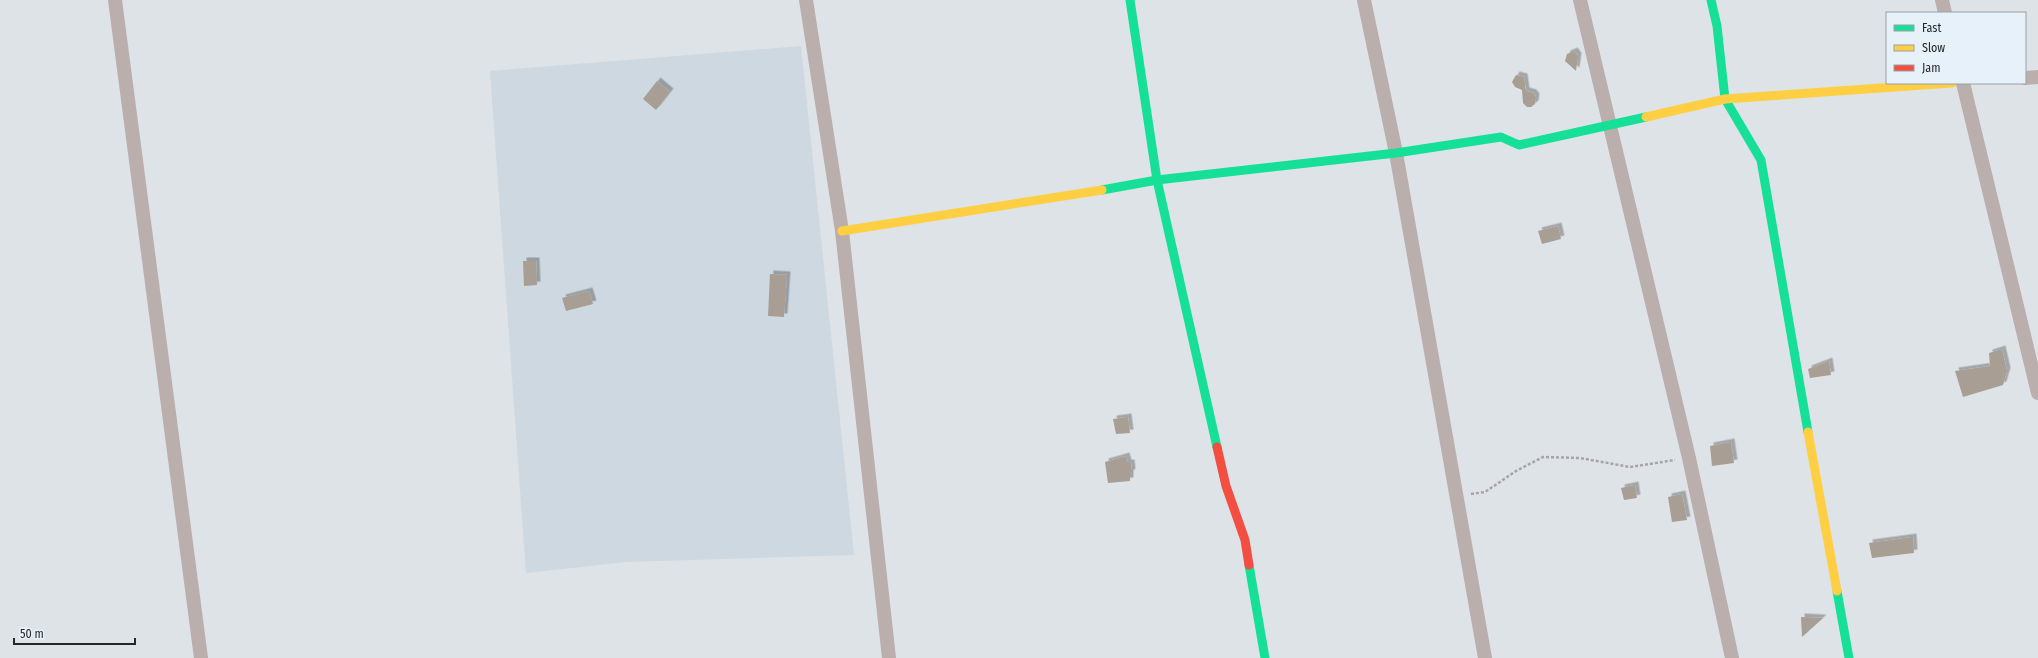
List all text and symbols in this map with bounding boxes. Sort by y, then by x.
legend [1886,12,2026,84]
text: Fast [1922,21,1941,35]
text: Slow [1922,41,1945,55]
text: Jam [1922,61,1940,75]
scale bar [14,620,135,646]
text: 50 m [20,627,44,641]

